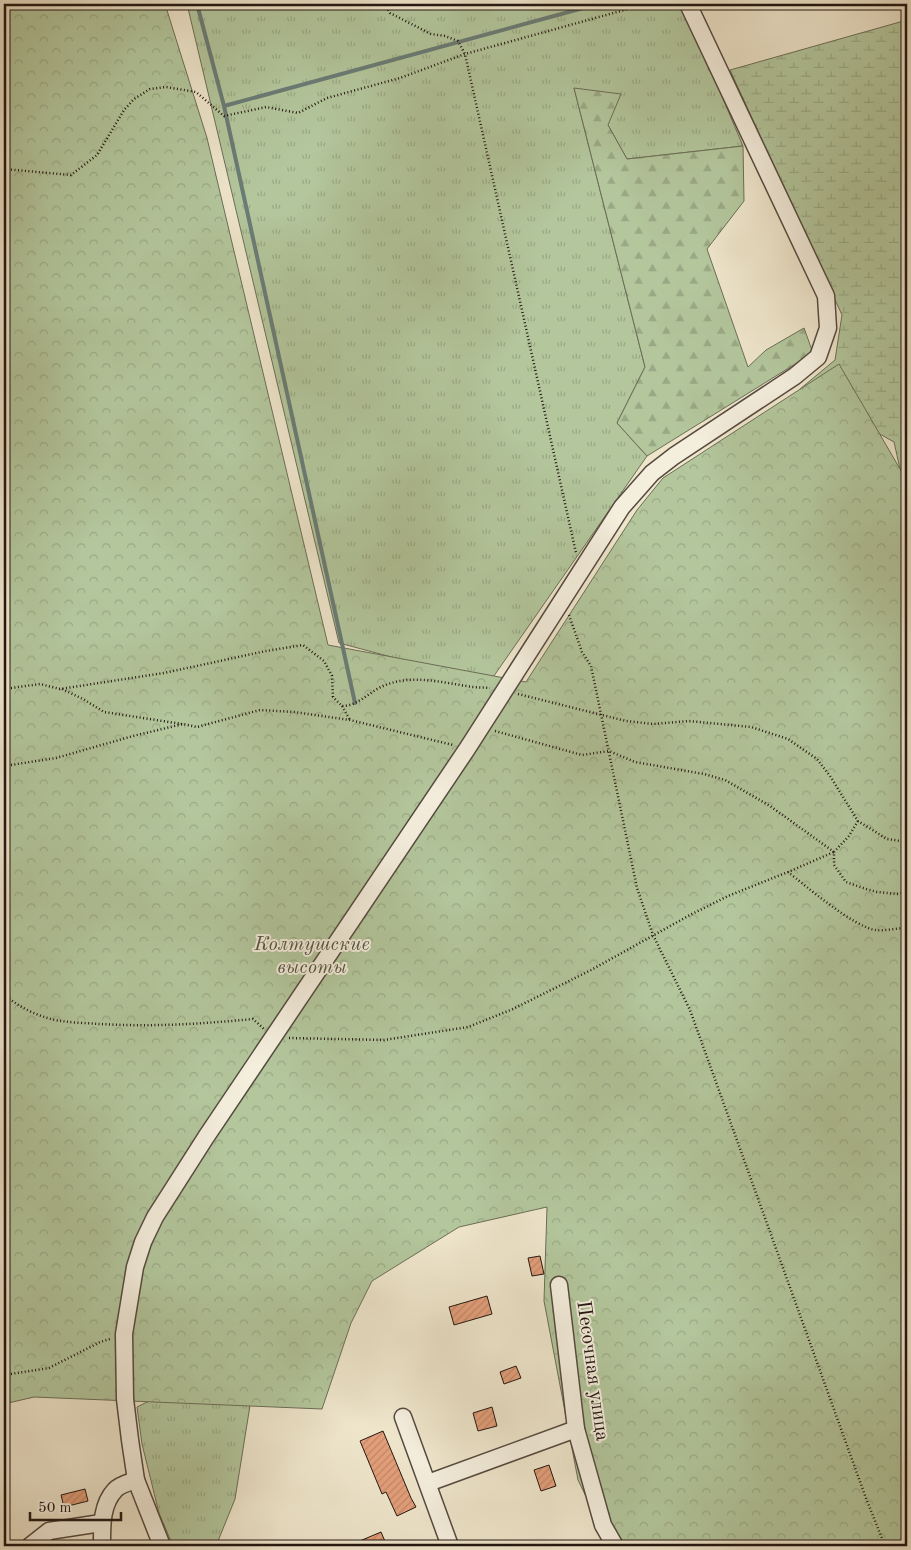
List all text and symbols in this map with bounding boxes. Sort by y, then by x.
park label: Колтушские высоты [253,935,370,978]
street label: Песочная улица [572,1299,612,1443]
scale bar [30,1490,121,1522]
text: 50 m [38,1501,72,1516]

